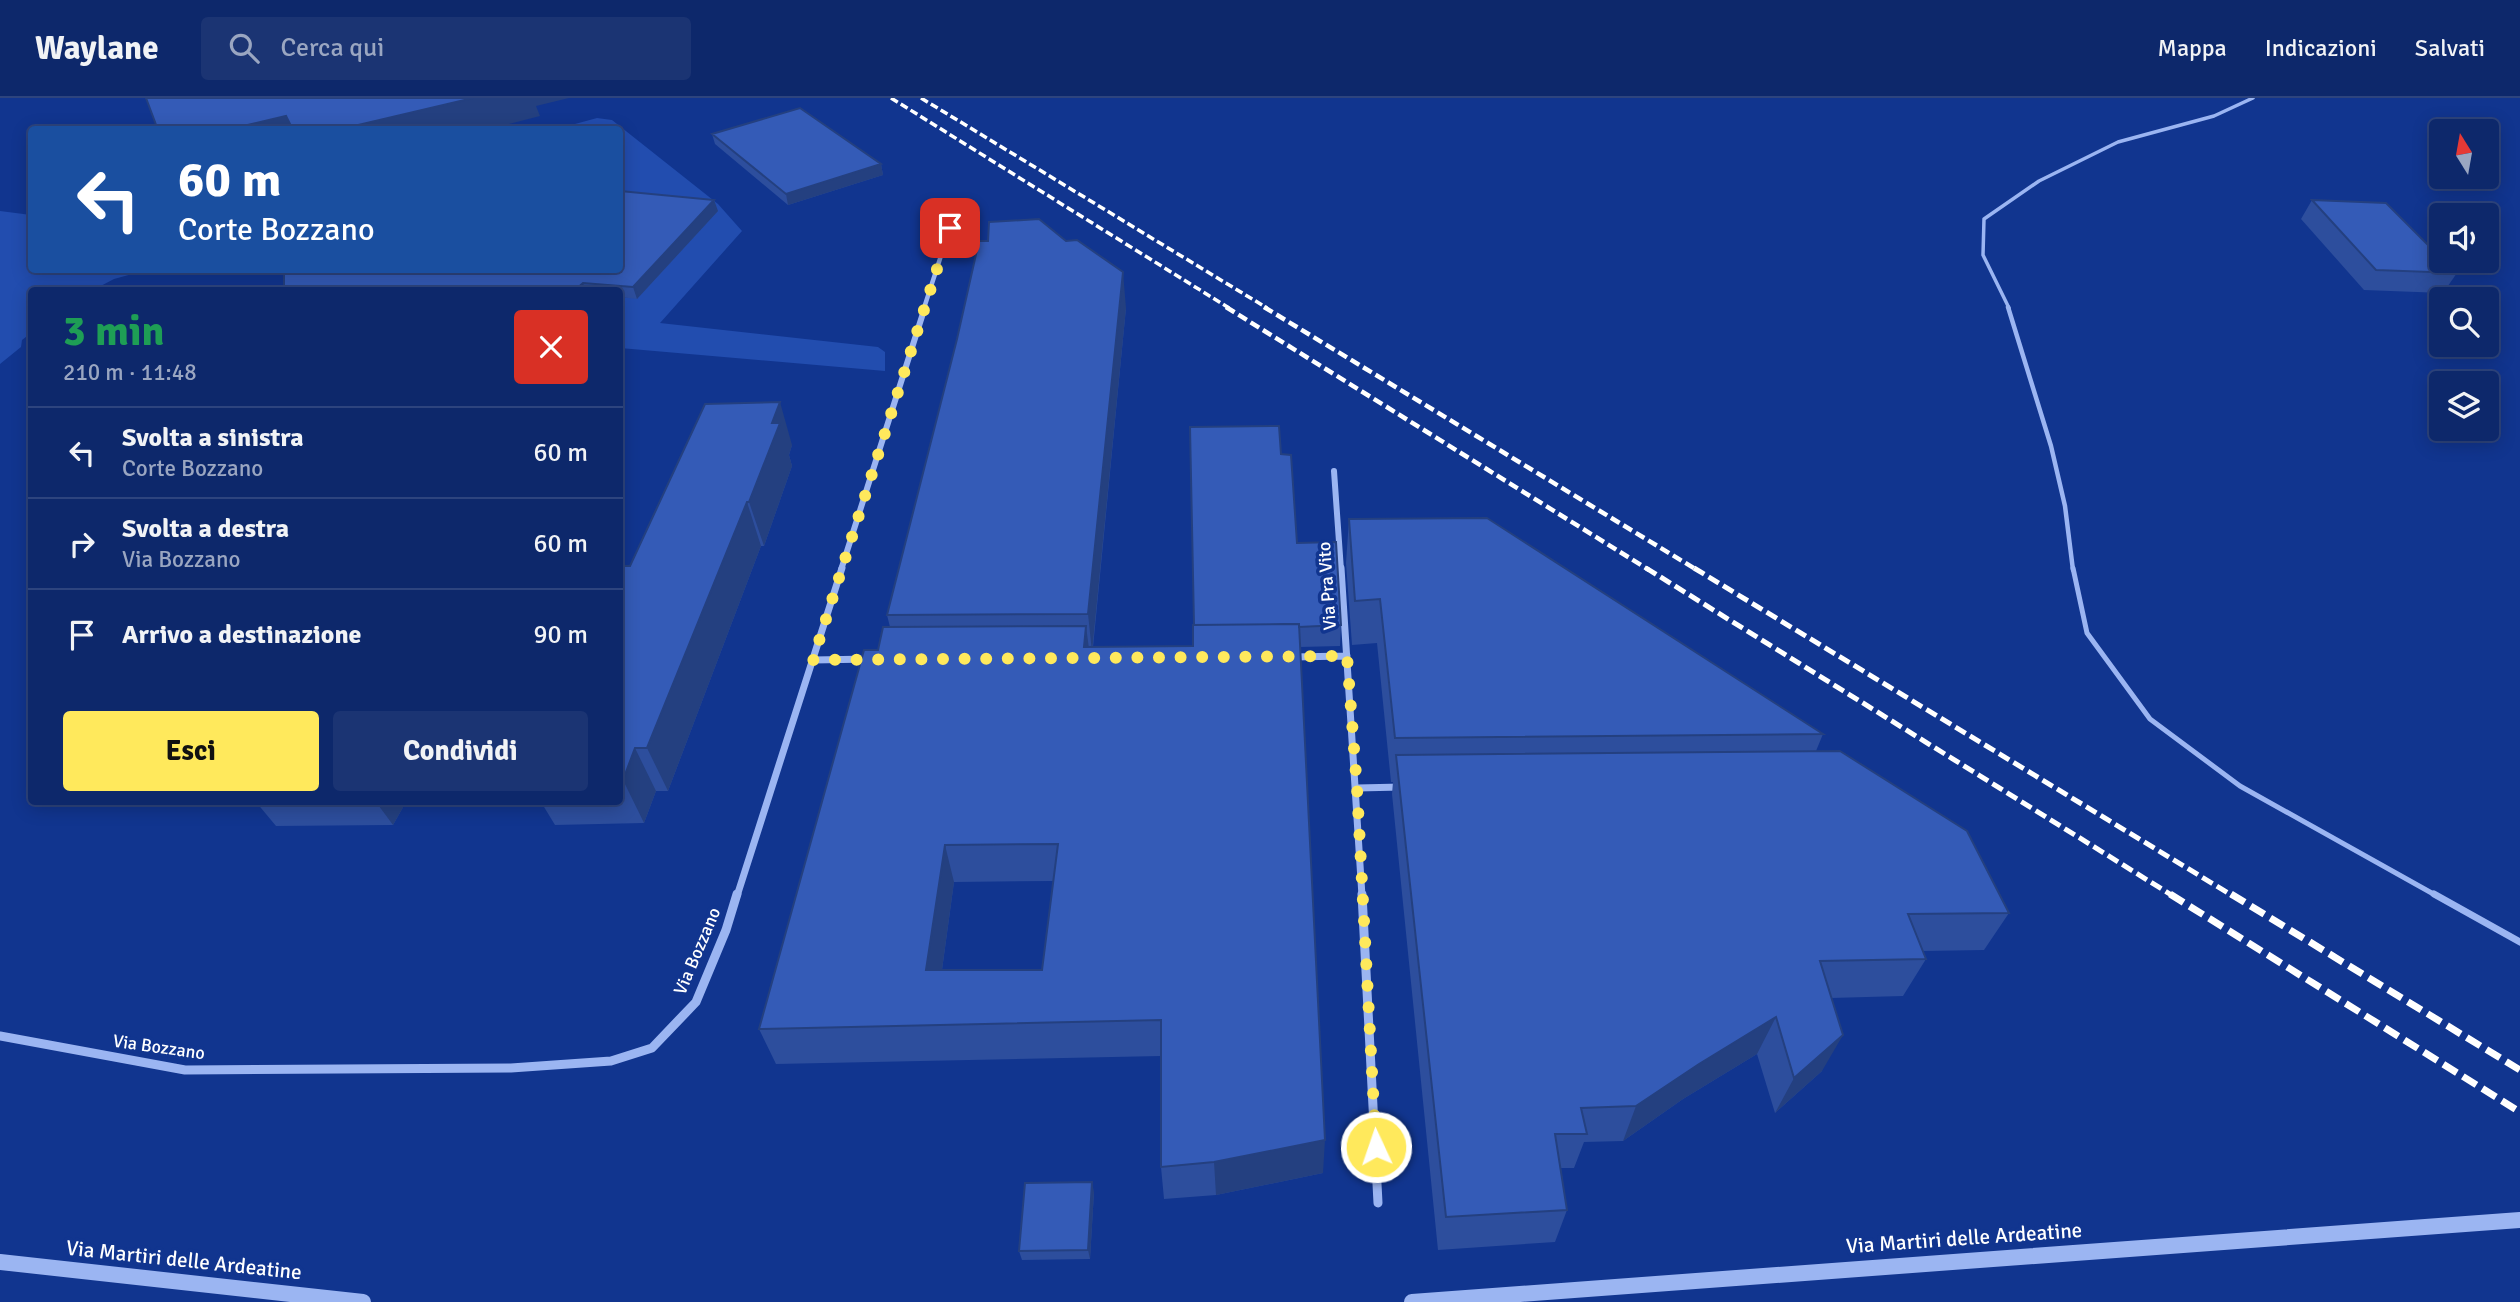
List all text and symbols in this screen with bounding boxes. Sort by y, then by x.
search box [201,17,691,80]
text: Waylane [35,28,159,69]
icon: search [225,29,263,67]
text: Cerca qui [281,32,384,64]
text: Mappa [2158,33,2227,63]
text: Indicazioni [2265,33,2377,63]
text: Salvati [2415,33,2485,63]
north arrow [2429,119,2499,189]
map controls [2429,119,2499,441]
text: 60 m [178,150,281,210]
icon: left [63,154,154,245]
pin [920,198,980,258]
button: sound [2429,203,2499,273]
icon: arrive [931,209,969,247]
text: Corte Bozzano [178,210,375,249]
button: search [2429,287,2499,357]
text: 3 min [63,306,164,357]
button: close [514,310,588,384]
text: 210 m · 11:48 [63,358,197,387]
button: layers [2429,371,2499,441]
text: Svolta a sinistra [122,422,304,454]
icon: left [63,434,101,472]
text: 60 m [533,437,588,469]
text: Corte Bozzano [122,454,263,483]
text: Svolta a destra [122,513,289,545]
icon: right [63,525,101,563]
text: 60 m [533,528,588,560]
street label: Via Pra Vito [1313,541,1341,631]
text: Via Bozzano [122,545,240,574]
icon: arrive [63,616,101,654]
text: Arrivo a destinazione [122,619,362,651]
text: 90 m [533,619,588,651]
button: Esci [63,711,319,791]
button: Condividi [333,711,588,791]
street label: Via Bozzano [669,904,725,998]
street label: Via Bozzano [112,1030,206,1064]
position arrow [1339,1110,1413,1184]
street label: Via Martiri delle Ardeatine [1845,1217,2083,1259]
street label: Via Martiri delle Ardeatine [65,1235,303,1285]

